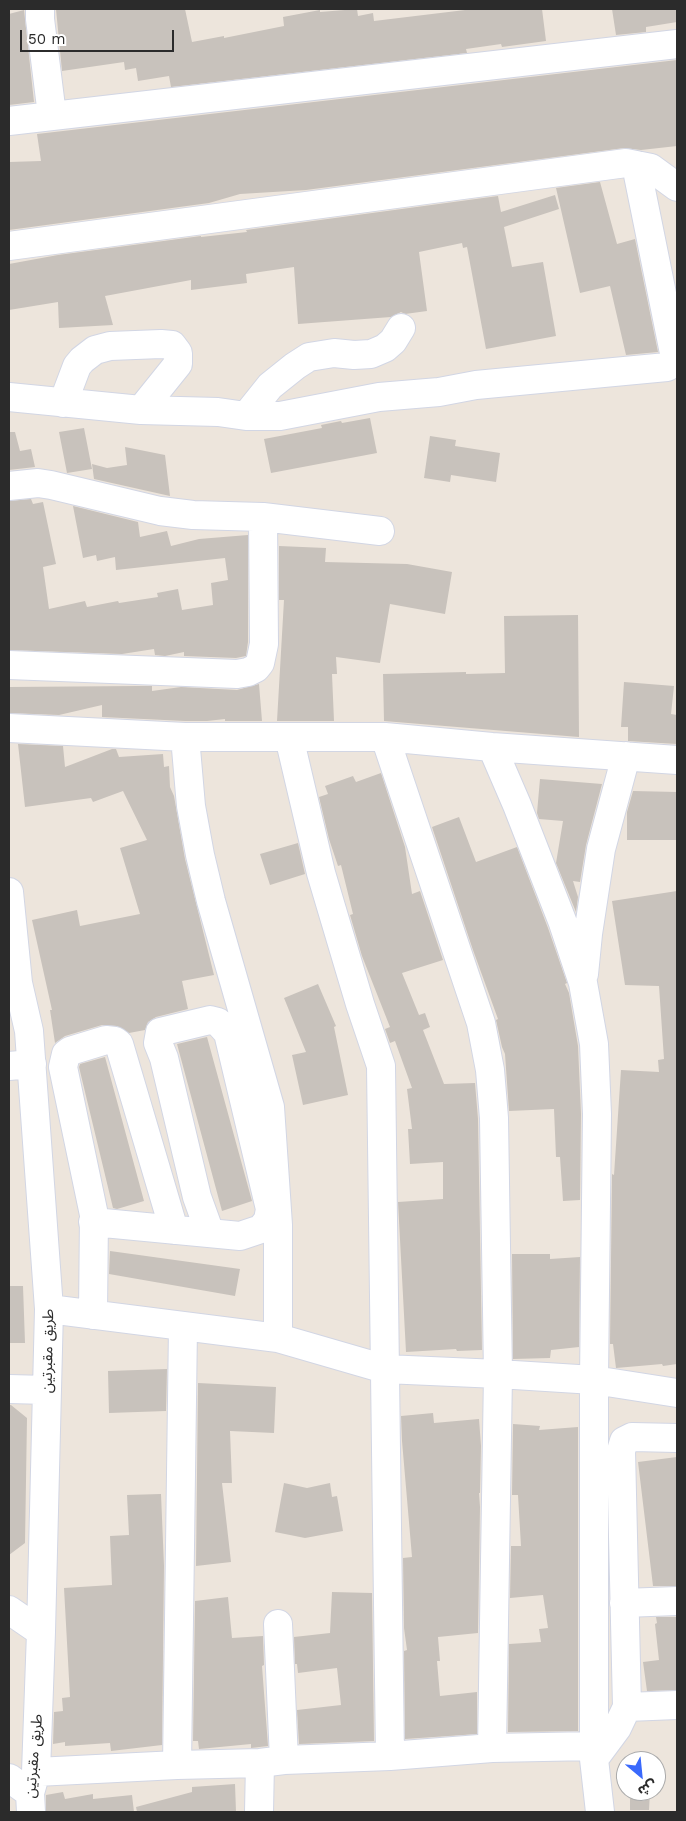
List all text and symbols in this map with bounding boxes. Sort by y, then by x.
scale bar [22,20,176,52]
text: 50 m [28,30,65,48]
street label: طريق مقبرتين [38,1309,58,1393]
street label: طريق مقبرتين [21,1713,47,1799]
north arrow [616,1751,666,1801]
text: ش [635,1777,660,1800]

